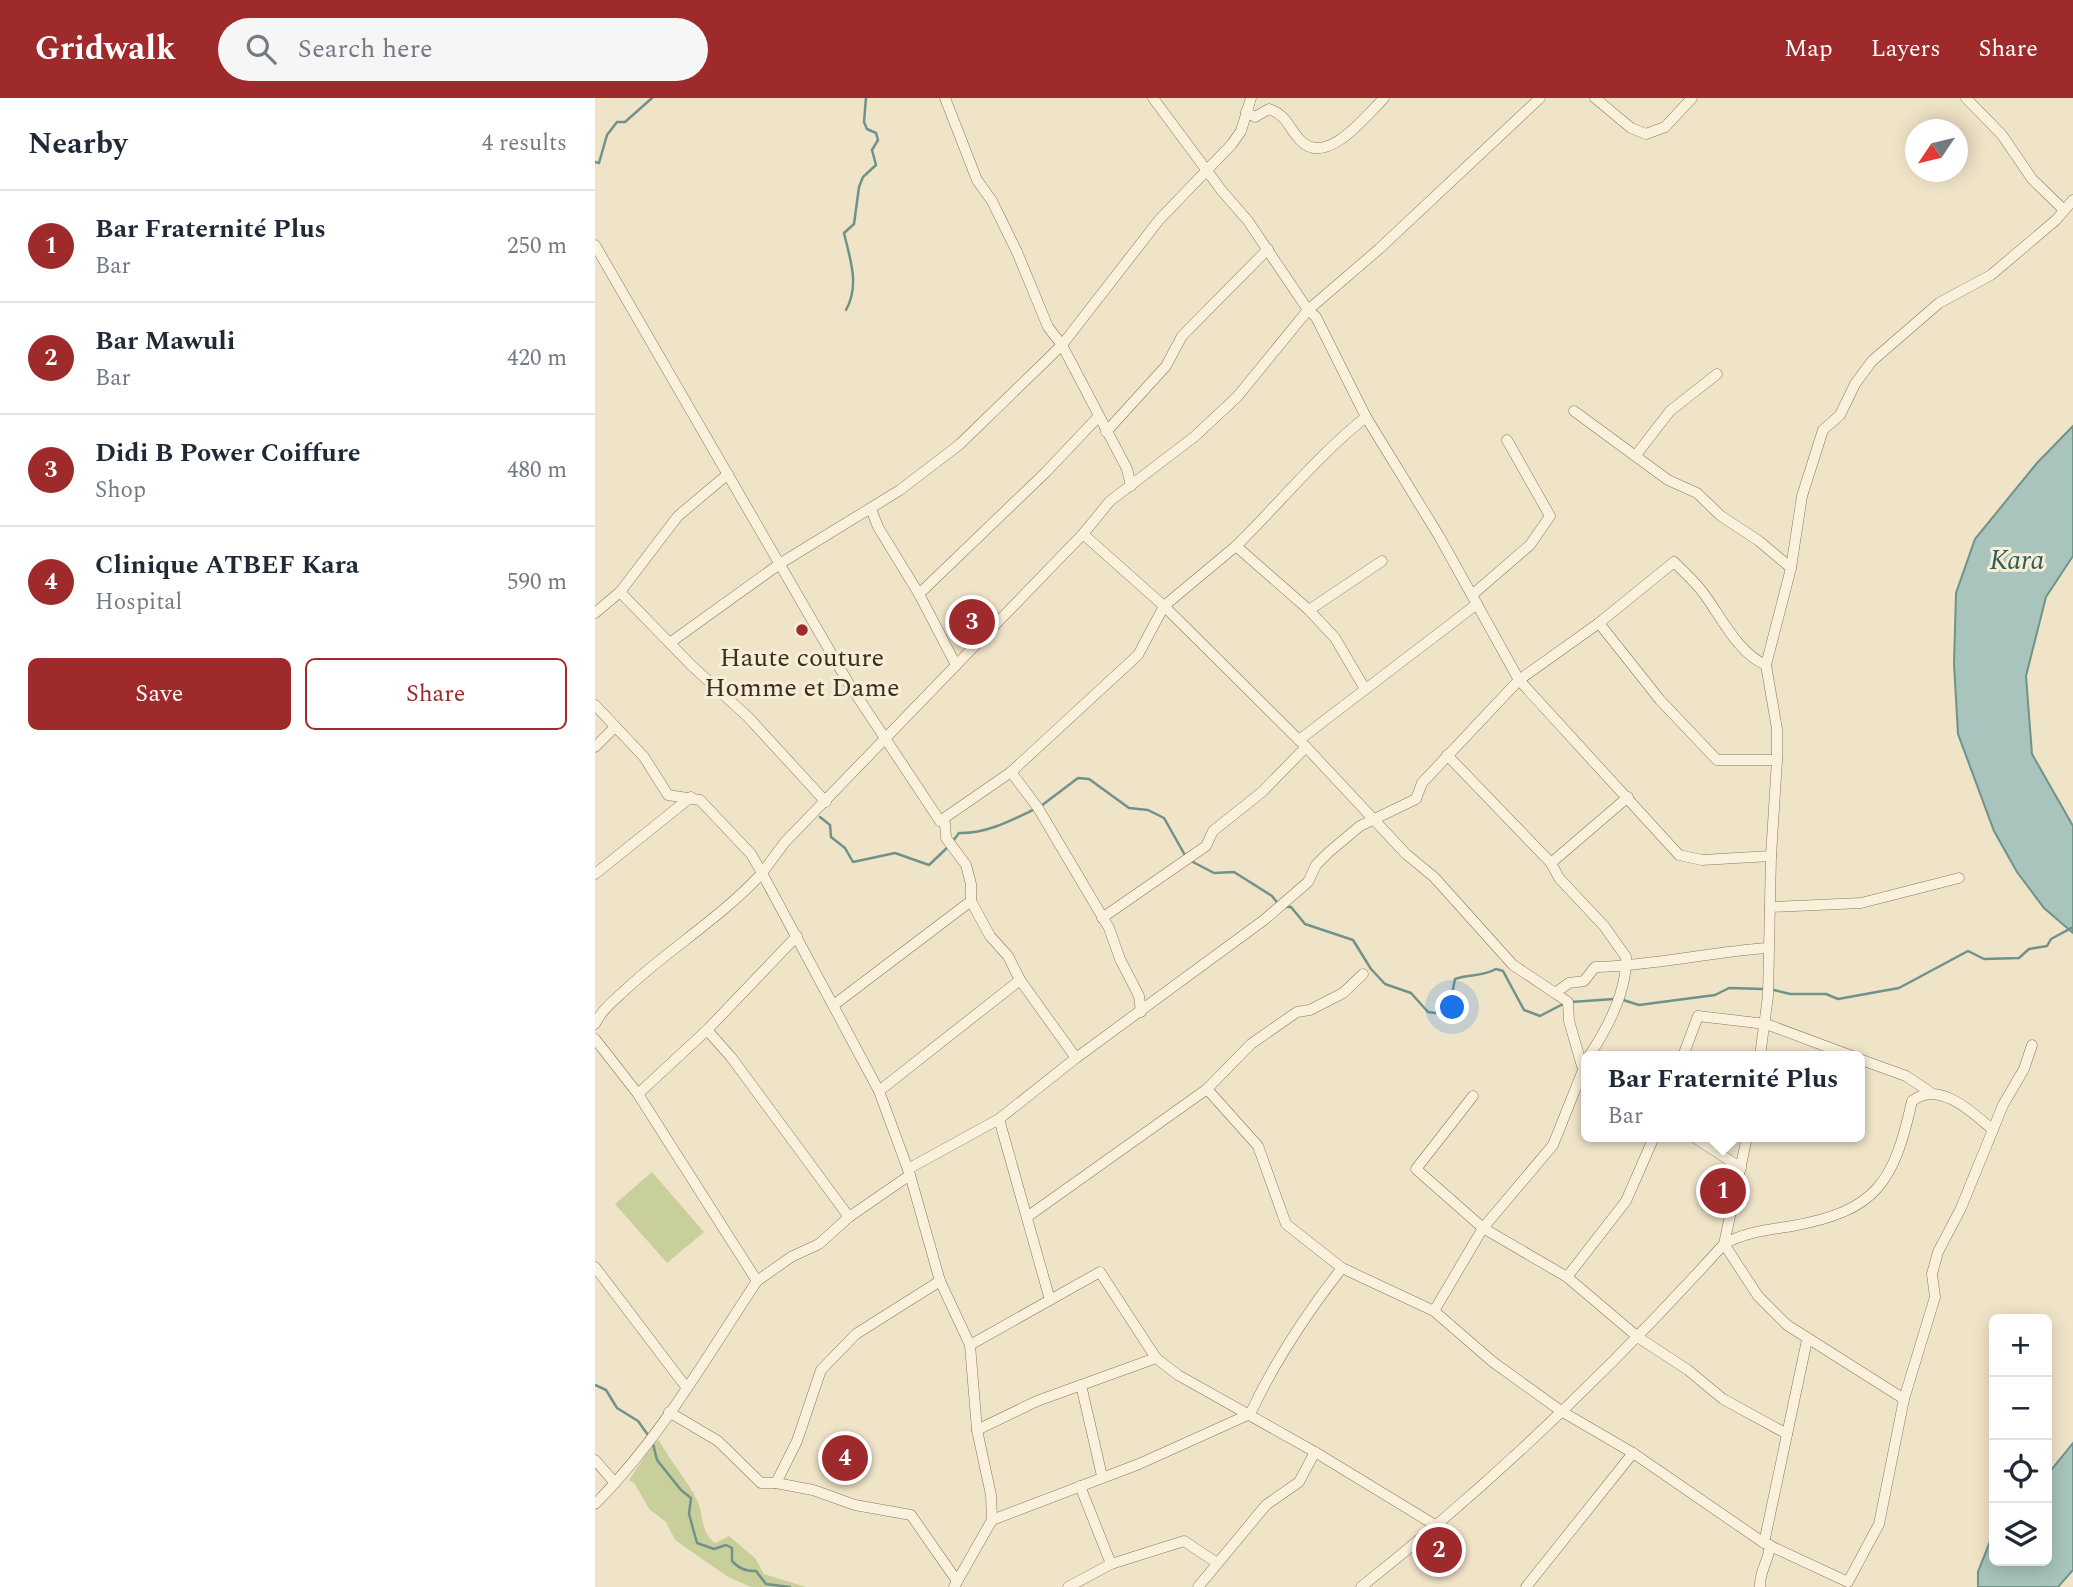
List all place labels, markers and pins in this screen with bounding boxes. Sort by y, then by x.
pin: 3 [949,596,995,648]
marker: Haute couture Homme et Dame [794,622,810,638]
place label: Haute couture Homme et Dame [704,638,900,708]
pin: 1 [1700,1165,1746,1217]
pin: 4 [822,1432,868,1484]
pin: 2 [1416,1524,1462,1576]

